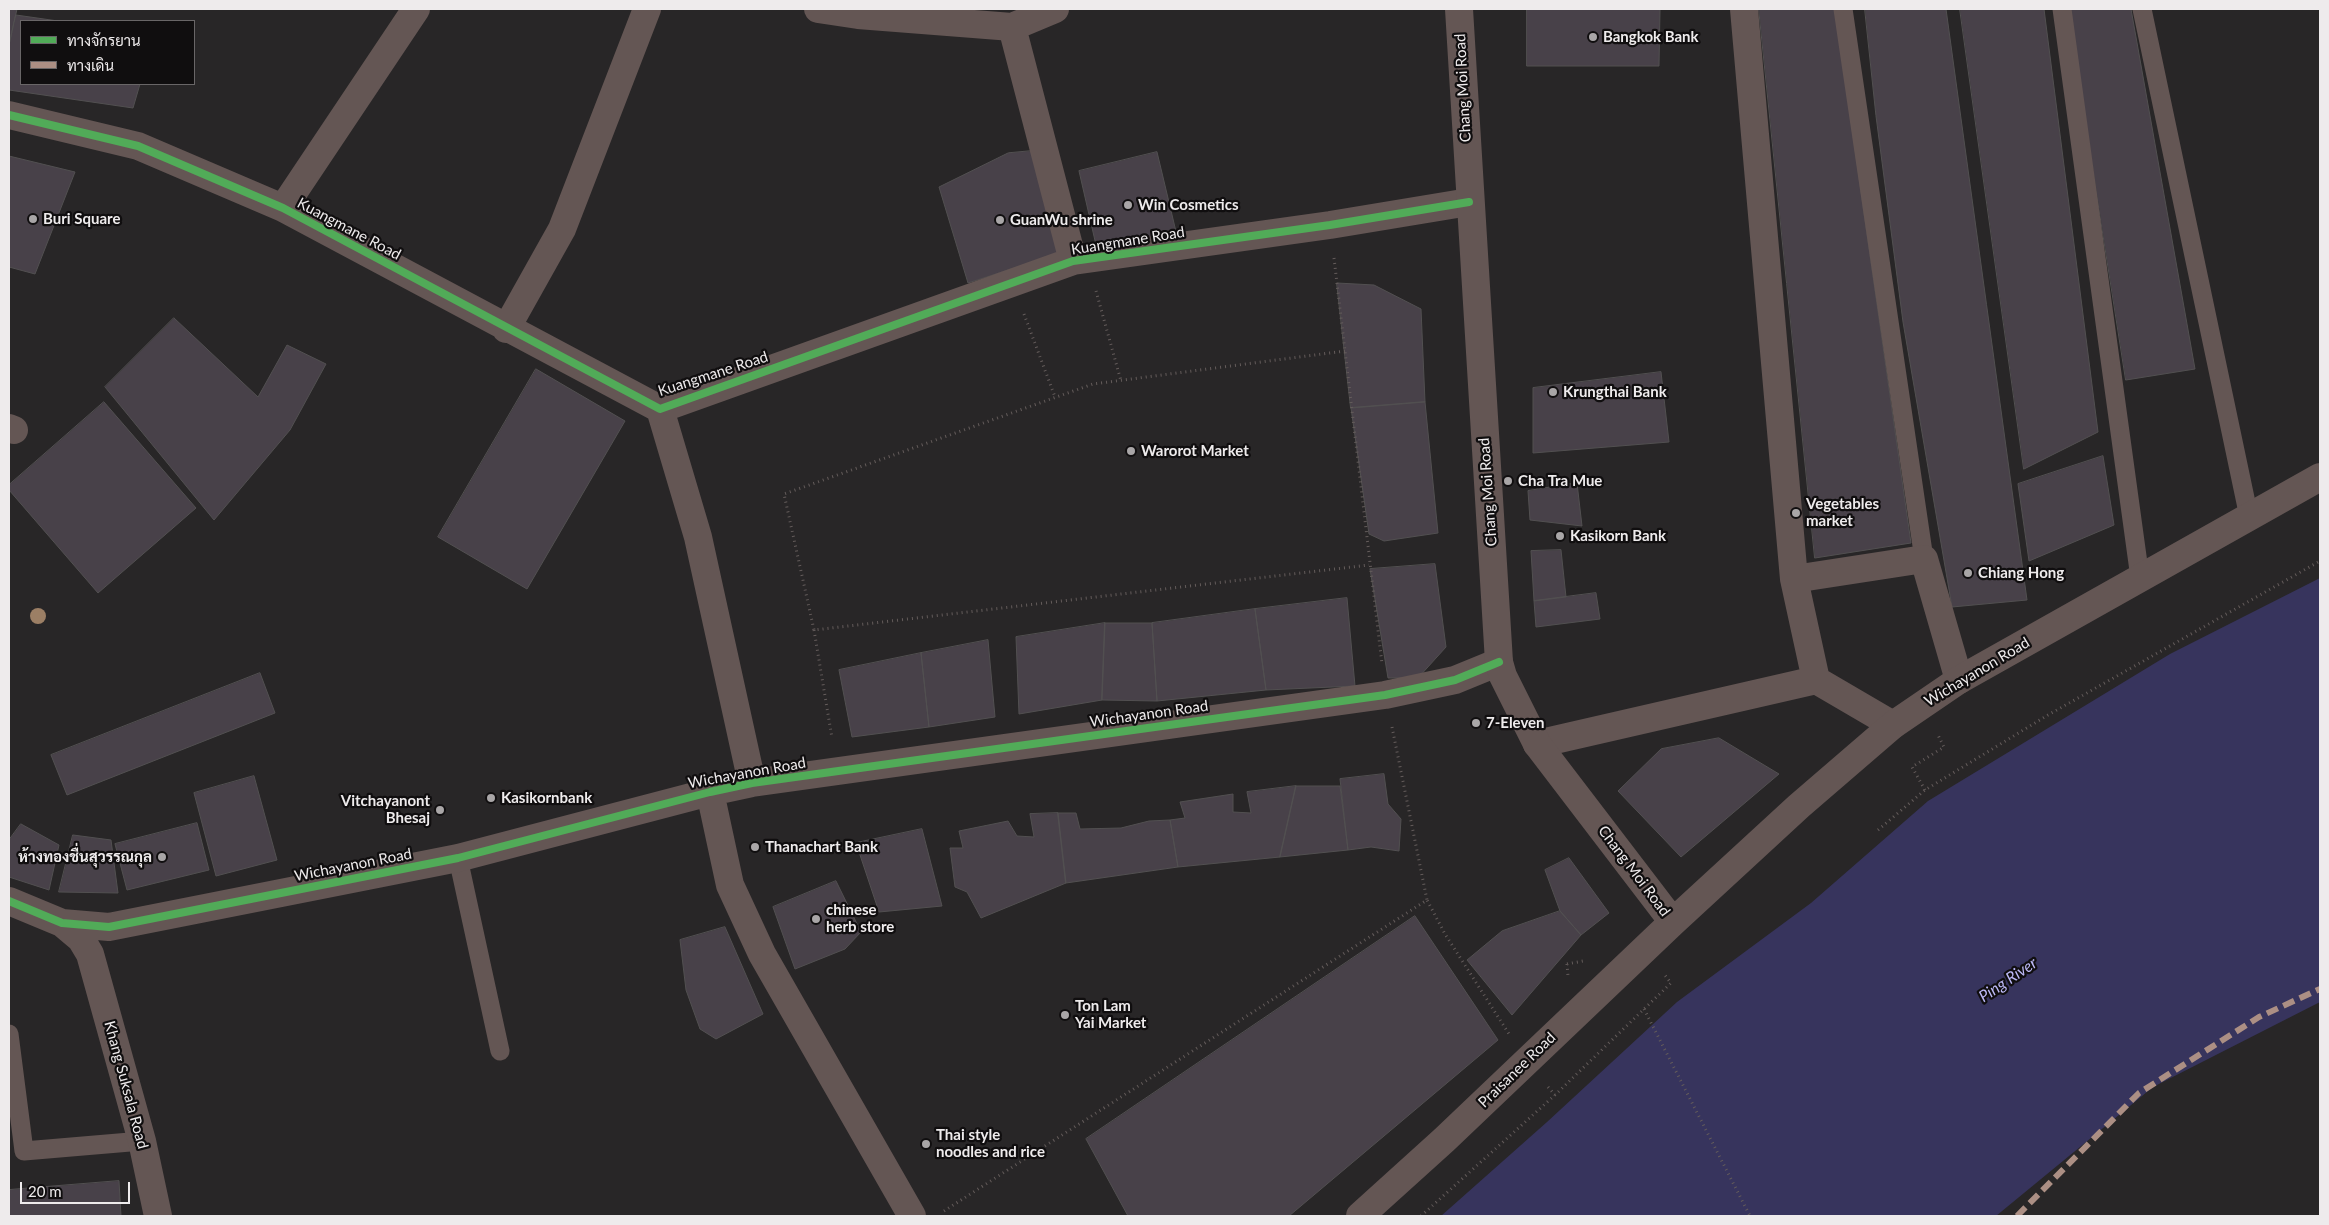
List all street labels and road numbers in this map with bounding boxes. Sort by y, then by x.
street label: Chang Moi Road [1451,33,1475,143]
street label: Kuangmane Road [294,194,404,264]
street label: Kuangmane Road [1070,223,1186,259]
street label: Kuangmane Road [656,348,770,400]
street label: Chang Moi Road [1475,437,1501,547]
street label: Wichayanon Road [1921,634,2033,710]
street label: Wichayanon Road [1089,697,1209,731]
street label: Wichayanon Road [687,754,807,792]
street label: Chang Moi Road [1594,822,1674,920]
street label: Wichayanon Road [293,845,413,885]
street label: Khang Suksala Road [100,1019,152,1151]
street label: Praisanee Road [1475,1029,1559,1111]

